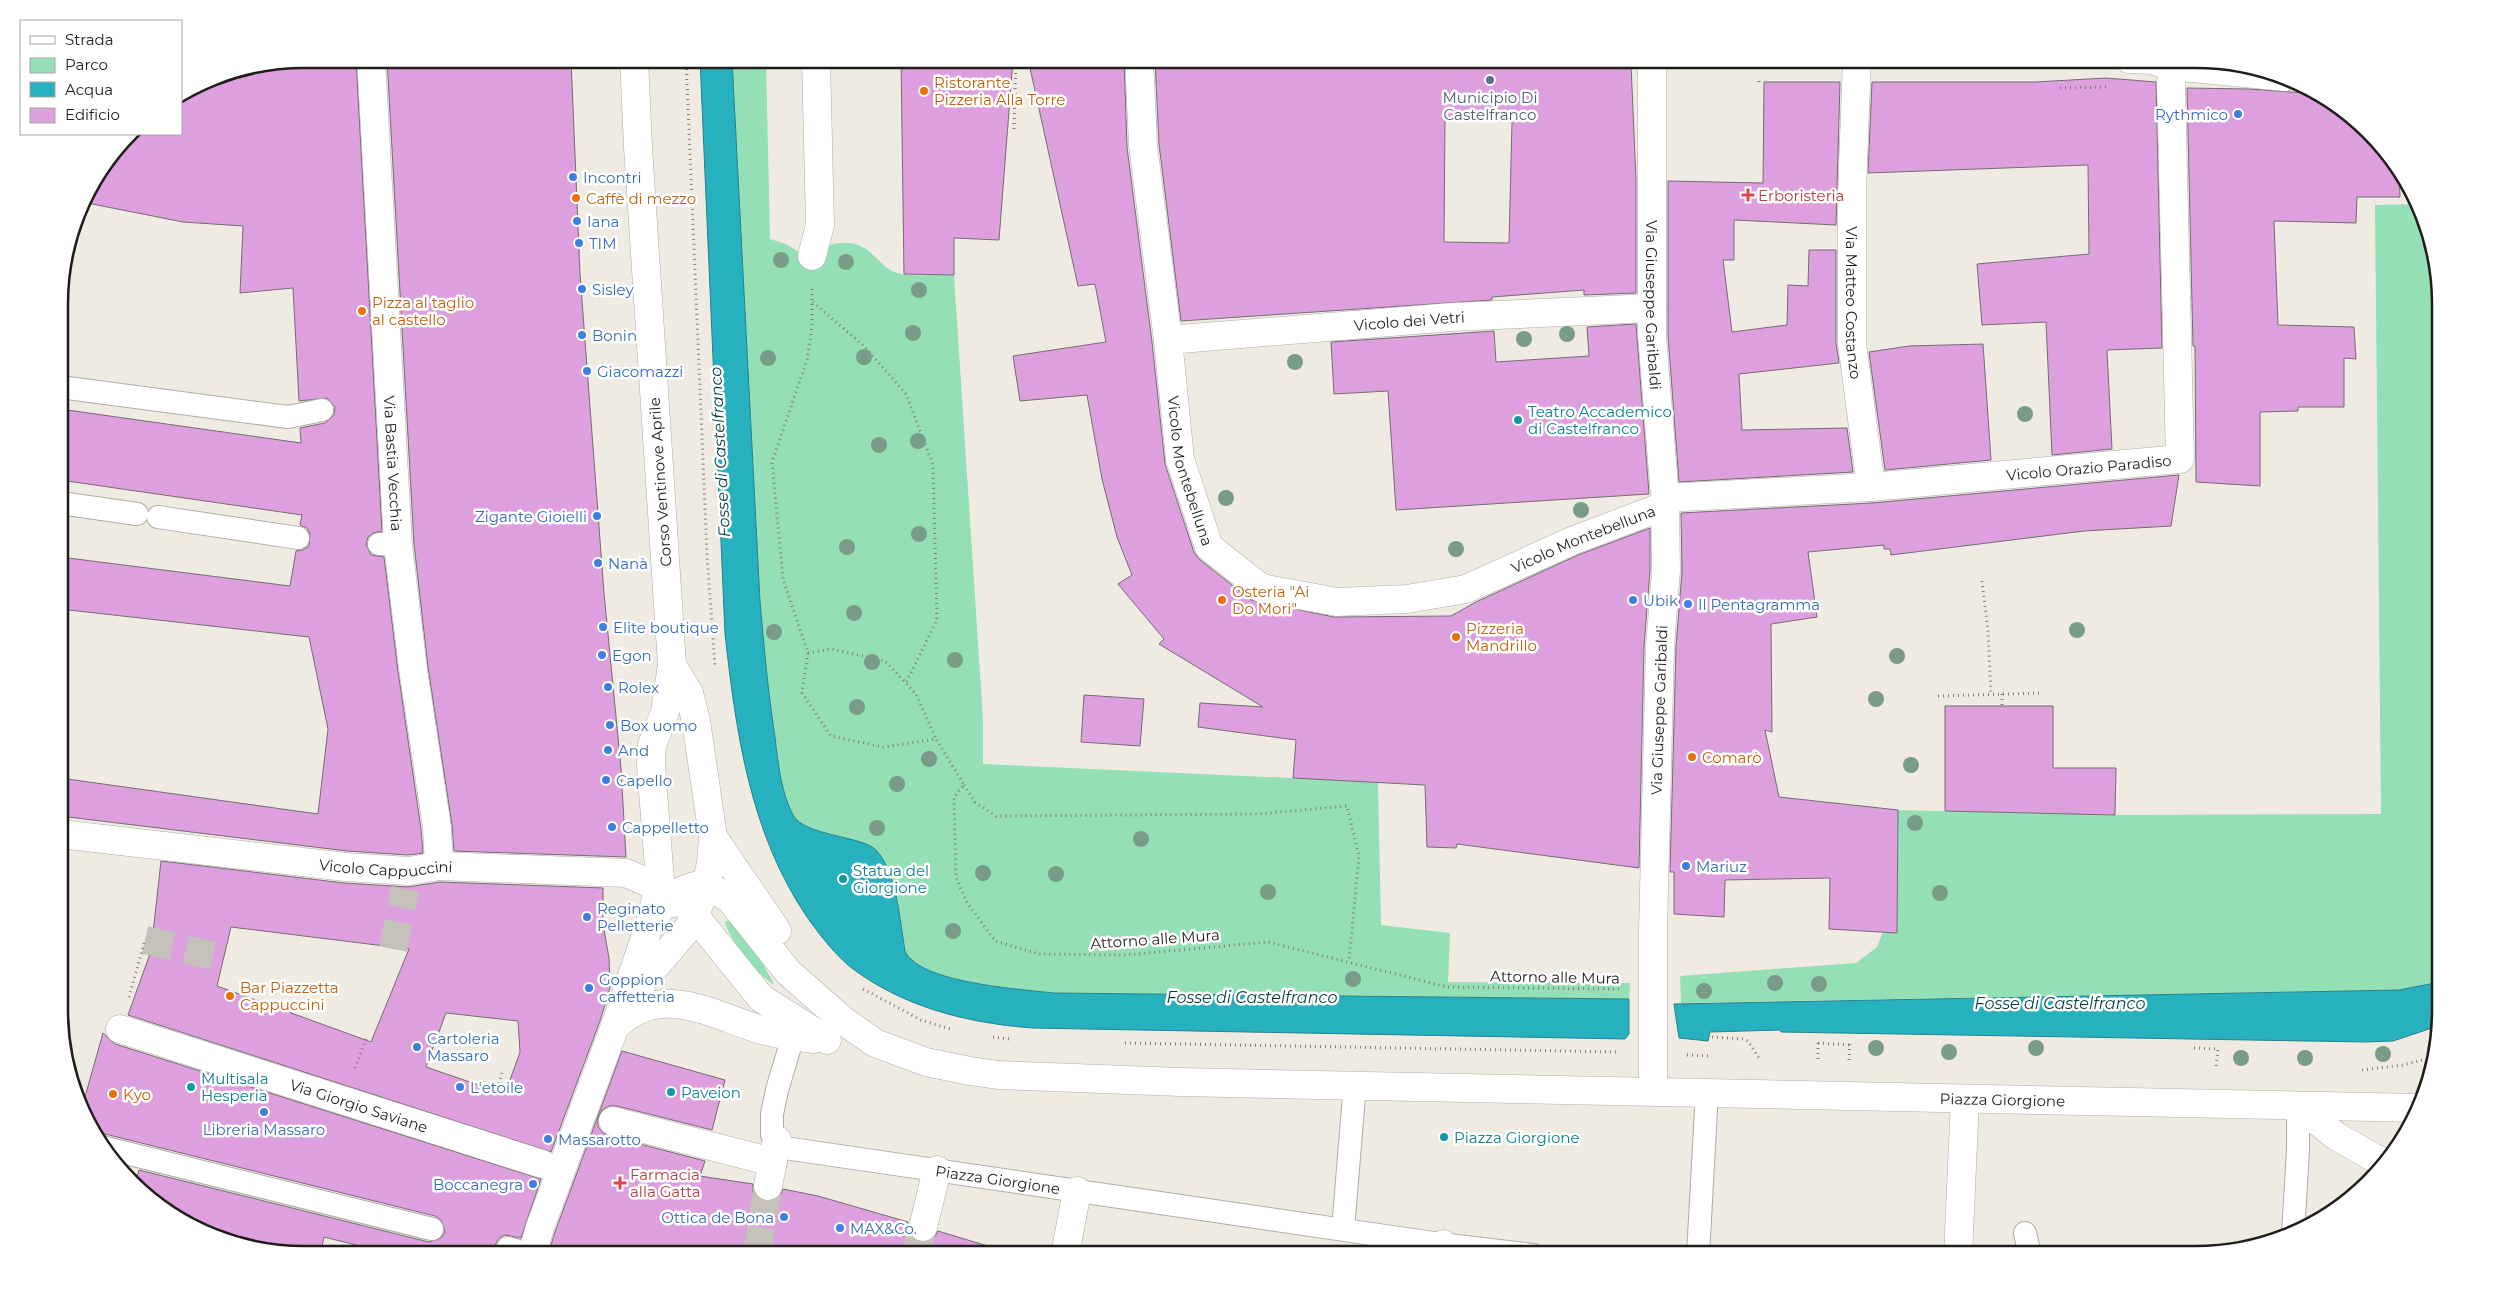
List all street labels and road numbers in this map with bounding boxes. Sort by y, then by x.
street label: Via Giuseppe Garibaldi [1642,220,1666,391]
street label: Via Matteo Costanzo [1843,226,1866,380]
street label: Vicolo dei Vetri [1353,307,1465,334]
street label: Via Bastia Vecchia [380,395,407,532]
street label: Vicolo Montebelluna [1164,395,1217,548]
street label: Corso Ventinove Aprile [645,397,675,567]
street label: Vicolo Orazio Paradiso [2005,450,2172,484]
street label: Vicolo Montebelluna [1508,501,1658,577]
street label: Via Giuseppe Garibaldi [1647,625,1671,795]
street label: Vicolo Cappuccini [318,854,453,881]
street label: Attorno alle Mura [1090,925,1220,953]
street label: Attorno alle Mura [1490,966,1620,988]
street label: Via Giorgio Saviane [288,1075,430,1136]
street label: Piazza Giorgione [1939,1088,2065,1110]
street label: Piazza Giorgione [934,1161,1061,1198]

